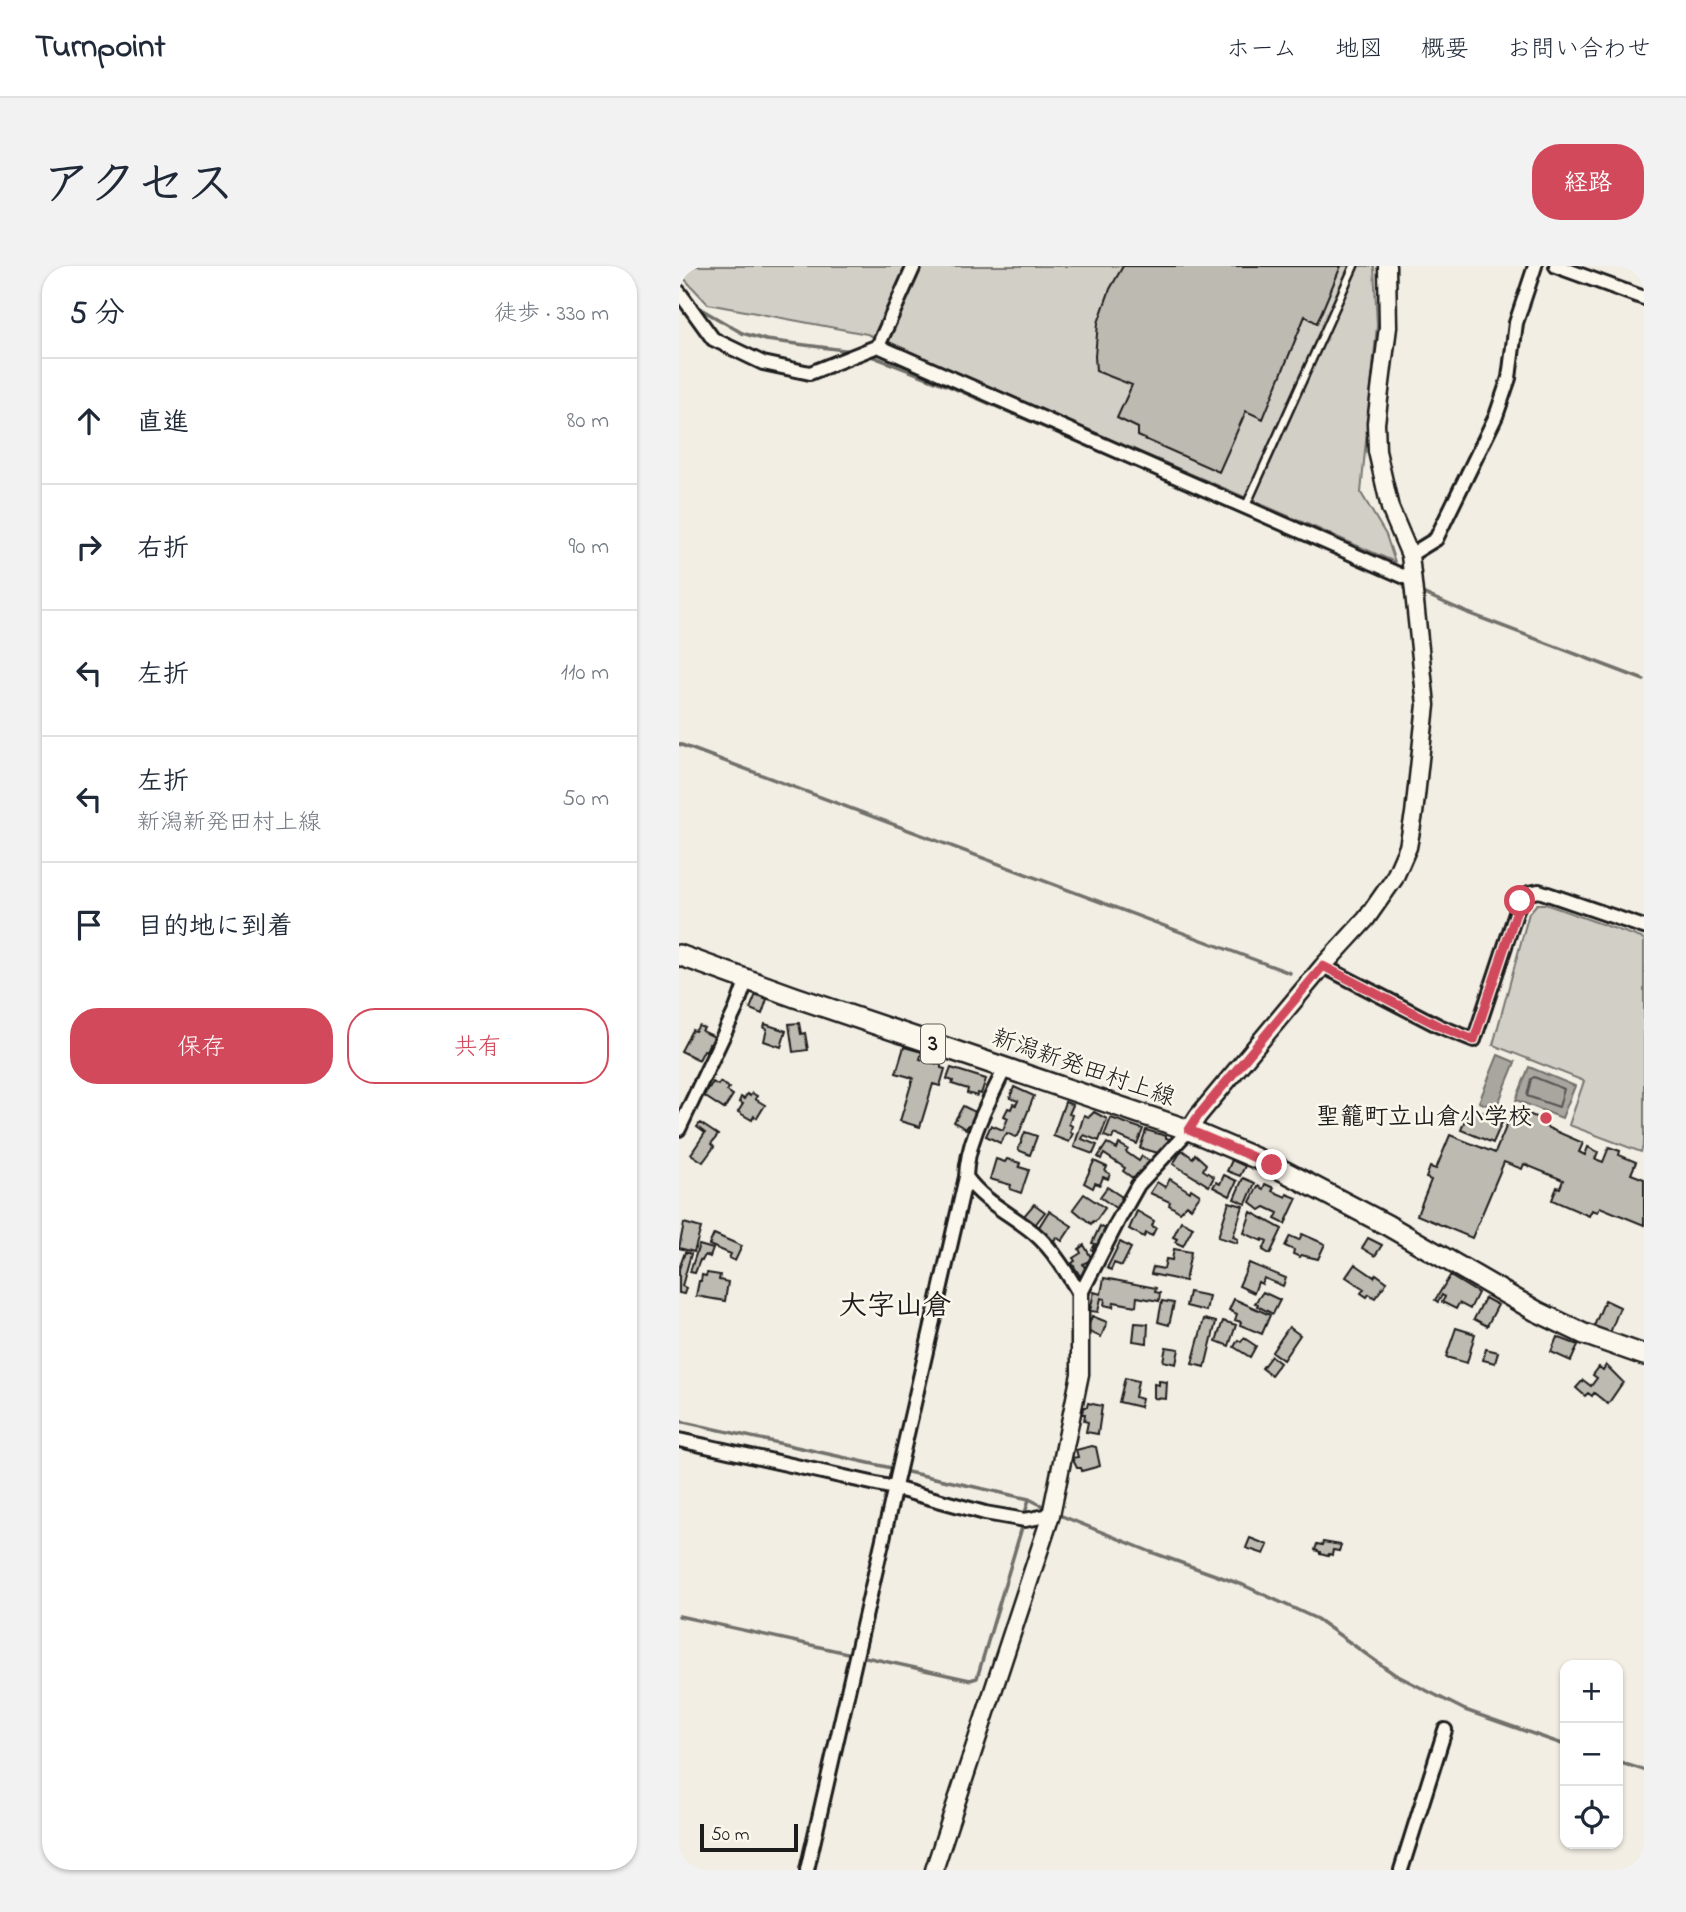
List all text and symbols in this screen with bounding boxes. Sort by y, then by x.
text: Turnpoint [35,24,166,72]
text: ホーム [1226,33,1297,68]
text: 地図 [1335,33,1383,68]
text: 概要 [1421,33,1469,68]
text: お問い合わせ [1507,33,1651,68]
button: 経路 [1532,144,1644,220]
text: アクセス [42,151,235,223]
text: 5 分 [70,293,125,337]
text: 徒歩 · 330 m [494,298,609,331]
icon: ahead [70,402,108,440]
text: 直進 [137,405,189,443]
text: 80 m [567,405,609,438]
icon: right [70,528,108,566]
text: 右折 [137,531,189,569]
text: 90 m [569,531,609,564]
icon: left [70,654,108,692]
text: 左折 [137,657,189,695]
text: 110 m [561,657,609,690]
text: 左折 [137,764,189,802]
icon: left [70,780,108,818]
text: 50 m [562,783,609,816]
text: 新潟新発田村上線 [137,807,321,840]
route start [1504,885,1535,916]
icon: arrive [70,906,108,944]
text: 目的地に到着 [137,909,293,947]
button: 保存 [70,1008,333,1084]
button: 共有 [347,1008,609,1084]
street label: 新潟新発田村上線 [987,1021,1179,1117]
road number: 3 [921,1024,945,1064]
place label: 聖籠町立山倉小学校 [1316,1101,1532,1136]
marker: 聖籠町立山倉小学校 [1538,1110,1554,1126]
route end [1256,1149,1287,1180]
district label: 大字山倉 [839,1287,951,1328]
map controls [1560,1660,1623,1849]
button: + [1560,1660,1623,1723]
button: − [1560,1723,1623,1786]
button: locate [1560,1786,1623,1849]
scale bar [700,1821,798,1853]
text: 50 m [711,1822,750,1849]

